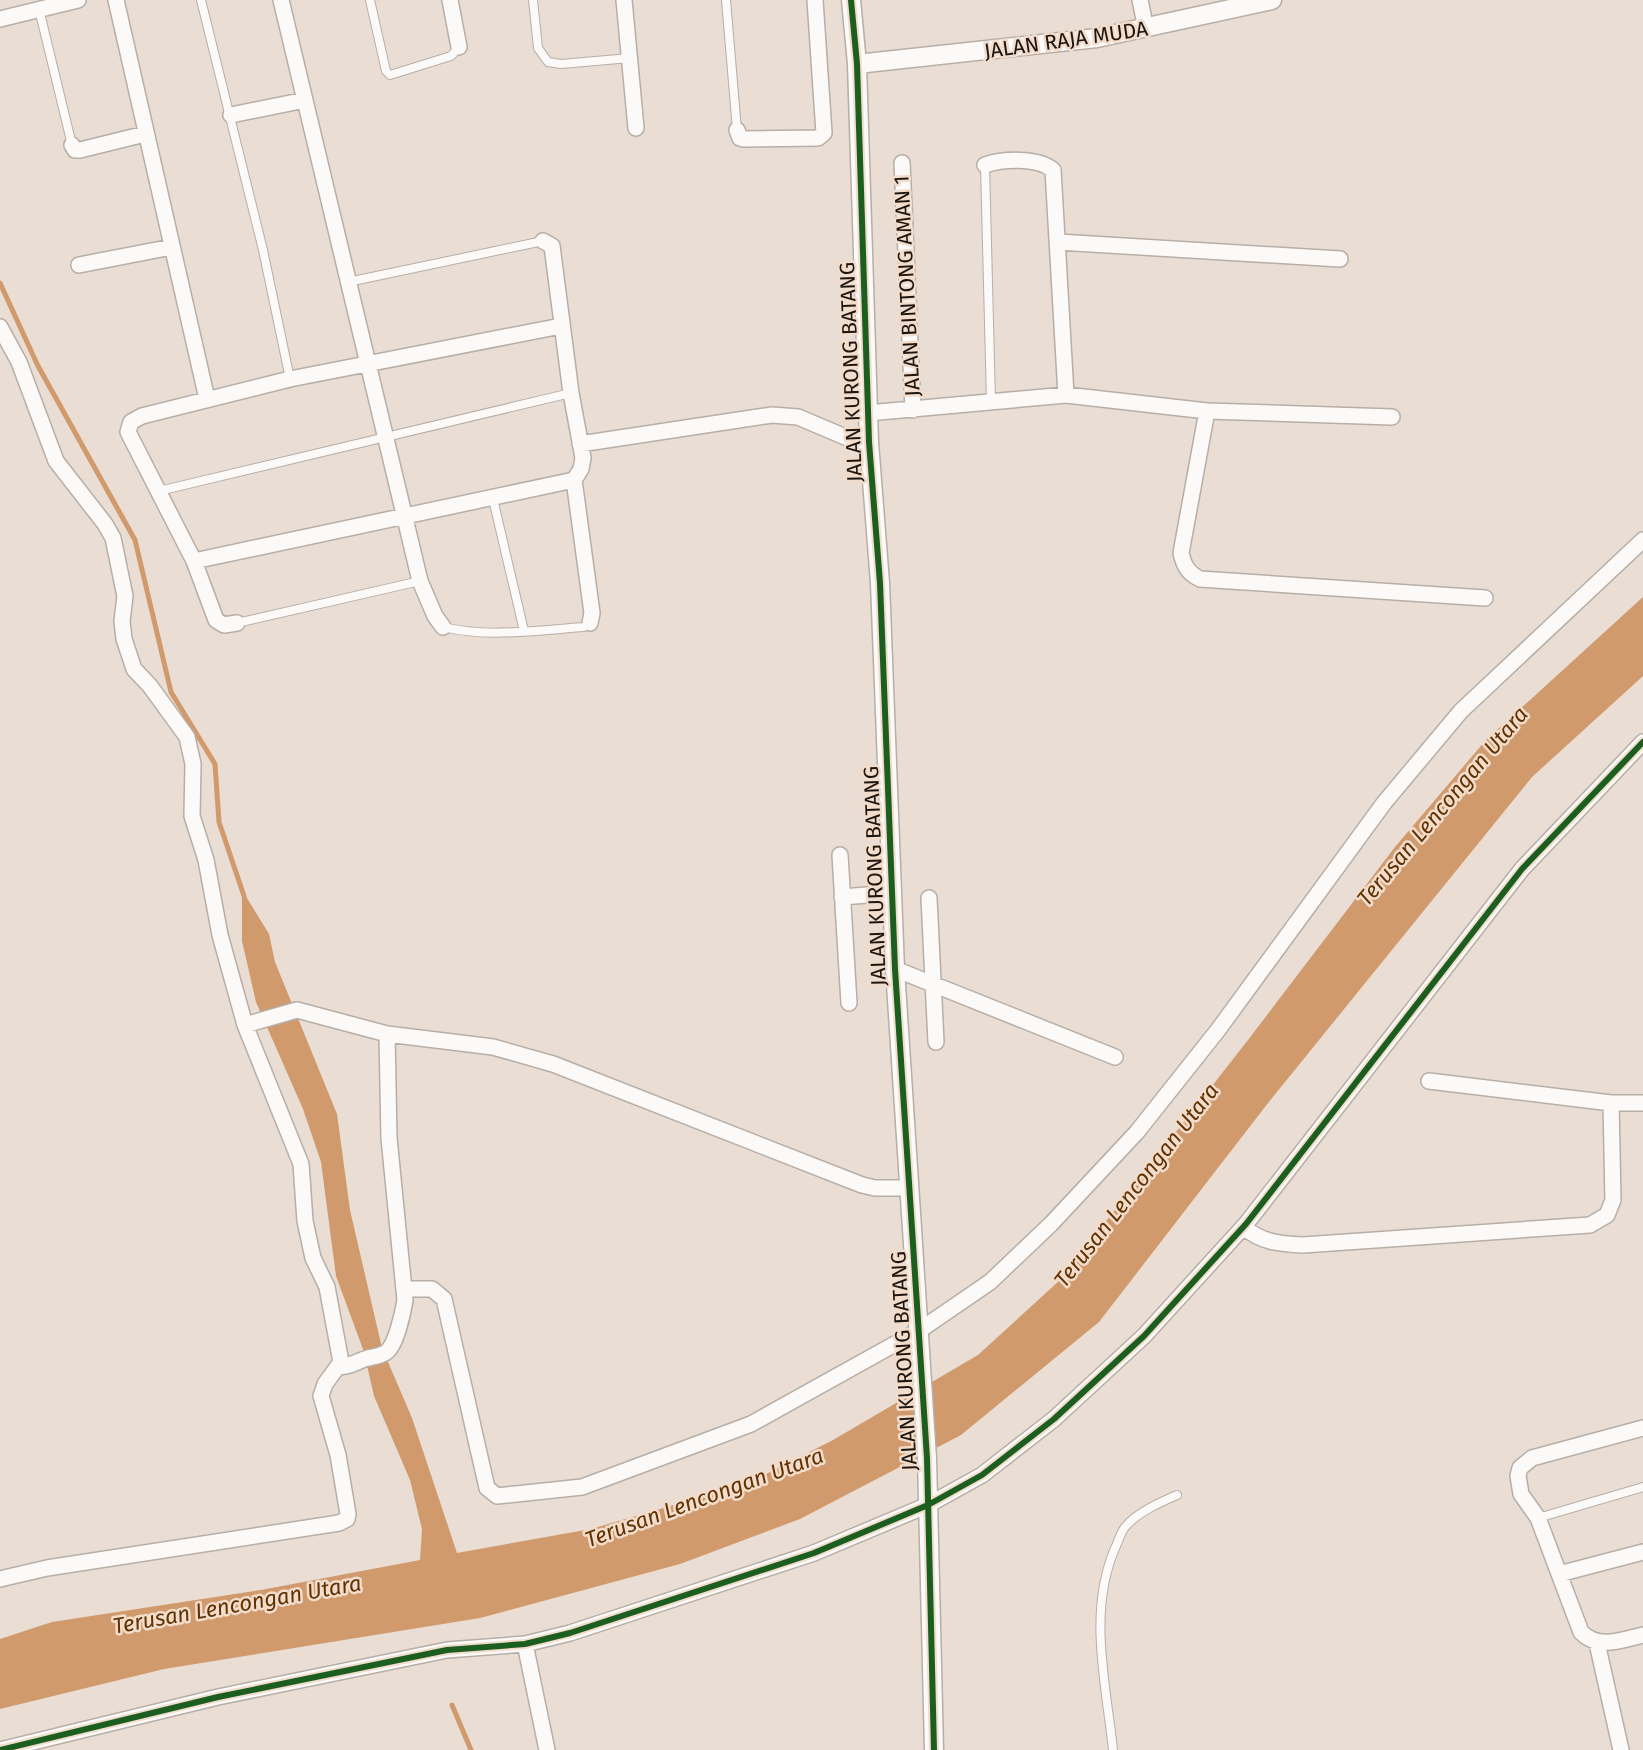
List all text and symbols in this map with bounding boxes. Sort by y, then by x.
street label: JALAN RAJA MUDA [982,16,1150,64]
street label: JALAN BINTONG AMAN 1 [888,175,926,397]
street label: JALAN KURONG BATANG [834,261,868,483]
water label: Terusan Lencongan Utara [1351,701,1534,911]
street label: JALAN KURONG BATANG [858,765,892,987]
water label: Terusan Lencongan Utara [1048,1078,1225,1293]
street label: JALAN KURONG BATANG [885,1250,923,1472]
water label: Terusan Lencongan Utara [581,1442,827,1553]
water label: Terusan Lencongan Utara [111,1569,363,1640]

